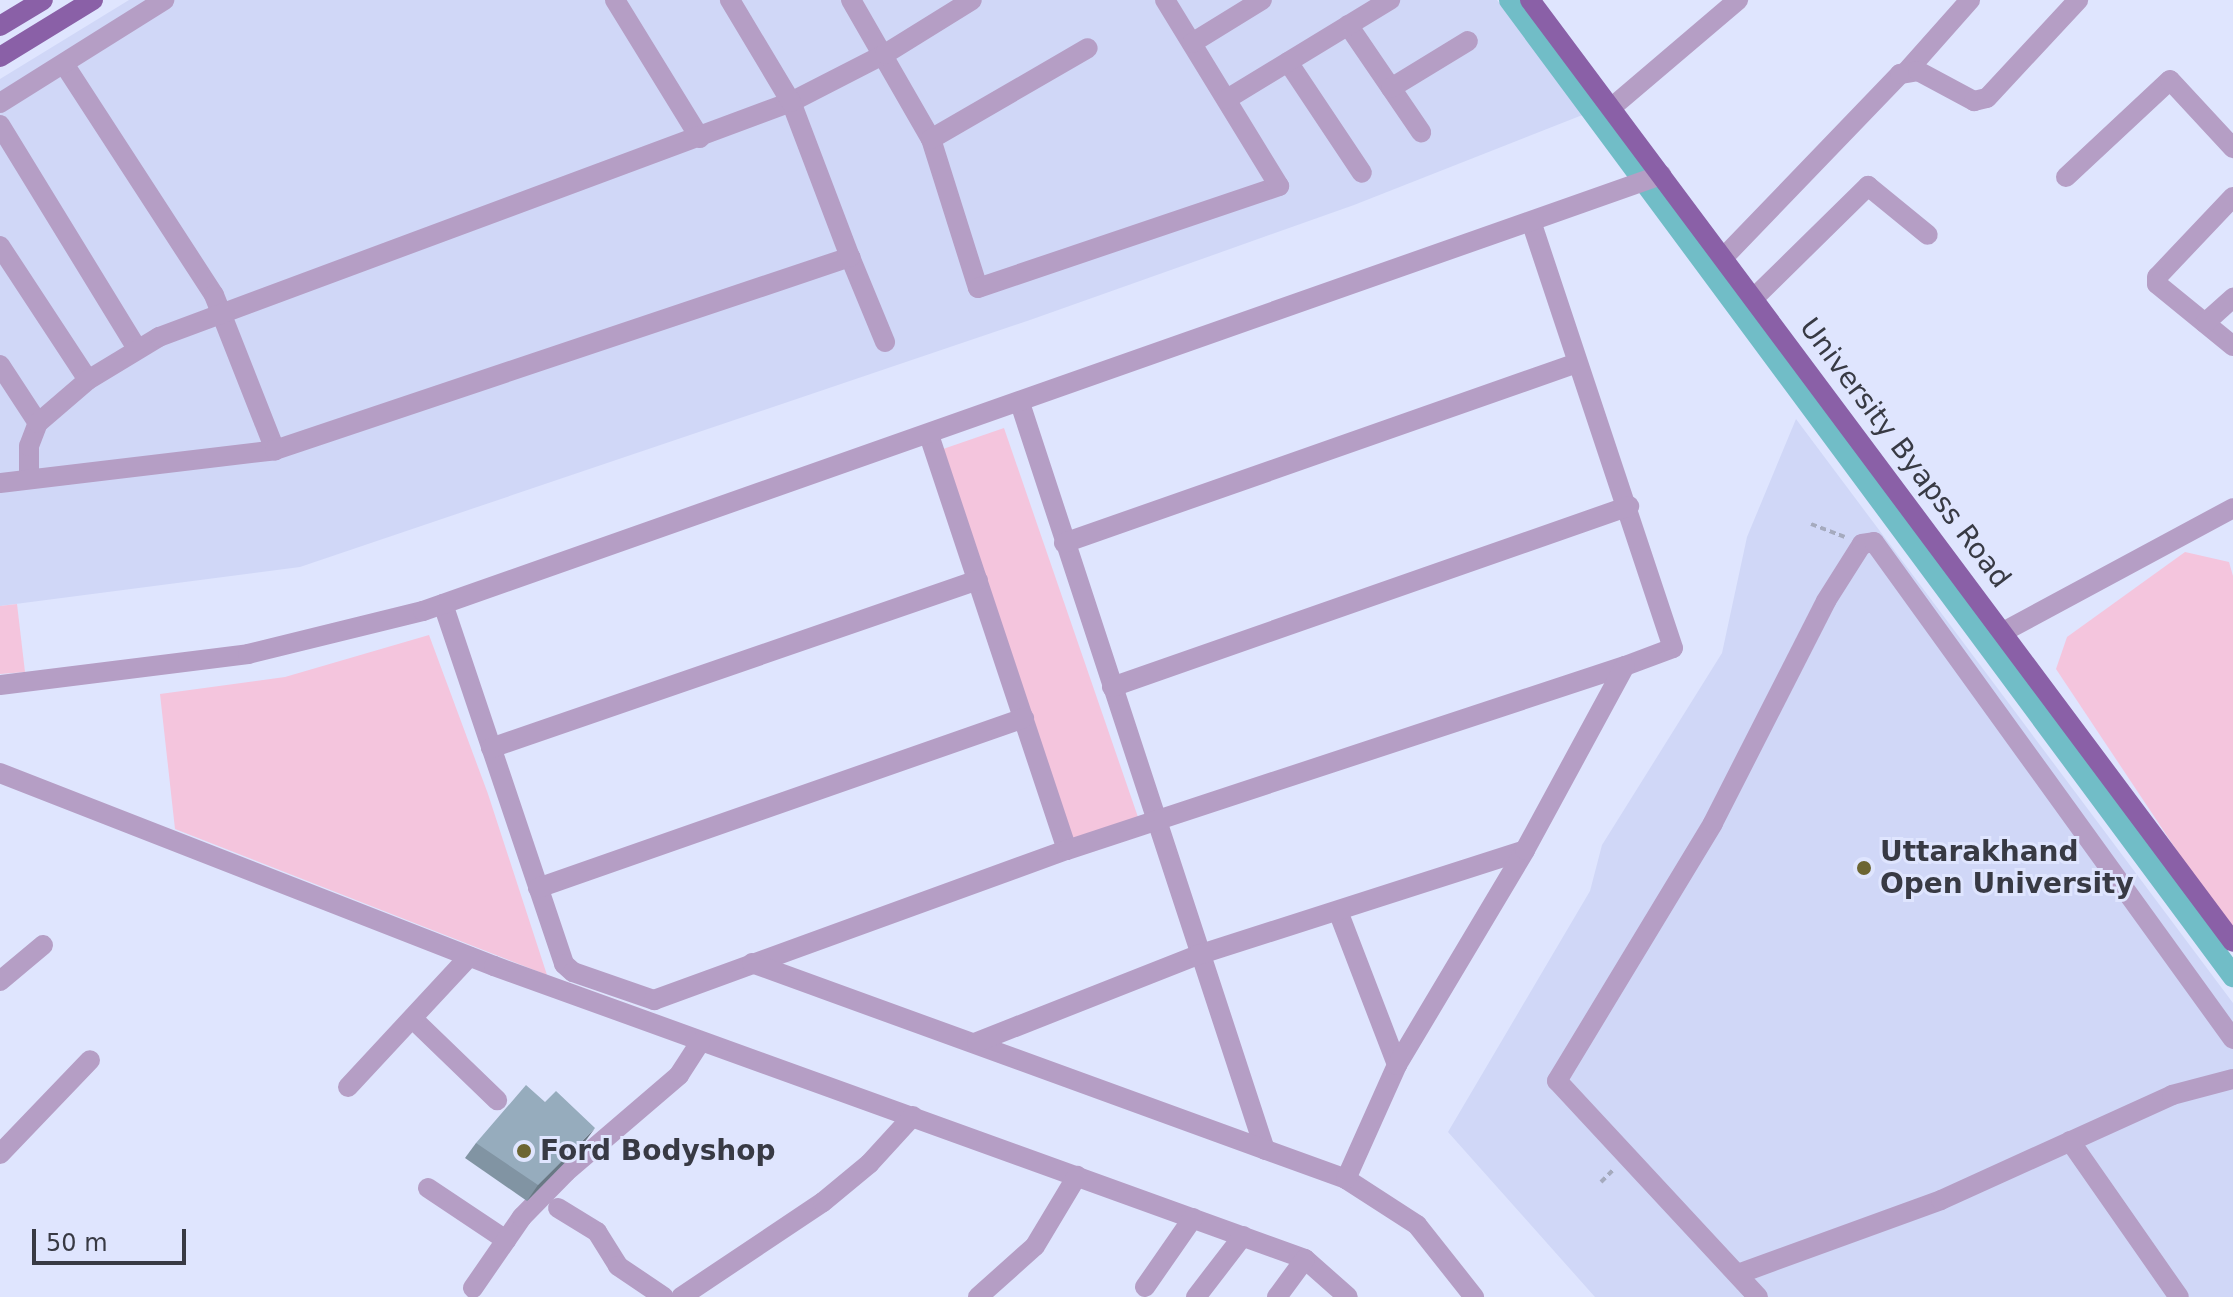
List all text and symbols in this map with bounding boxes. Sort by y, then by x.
street label: University Byapss Road [1793,311,2017,595]
place label: Uttarakhand Open University [1880,835,2134,901]
marker: Uttarakhand Open University [1855,859,1873,877]
place label: Ford Bodyshop [540,1134,776,1168]
marker: Ford Bodyshop [515,1142,533,1160]
scale bar [36,1213,190,1263]
text: 50 m [46,1229,108,1257]

